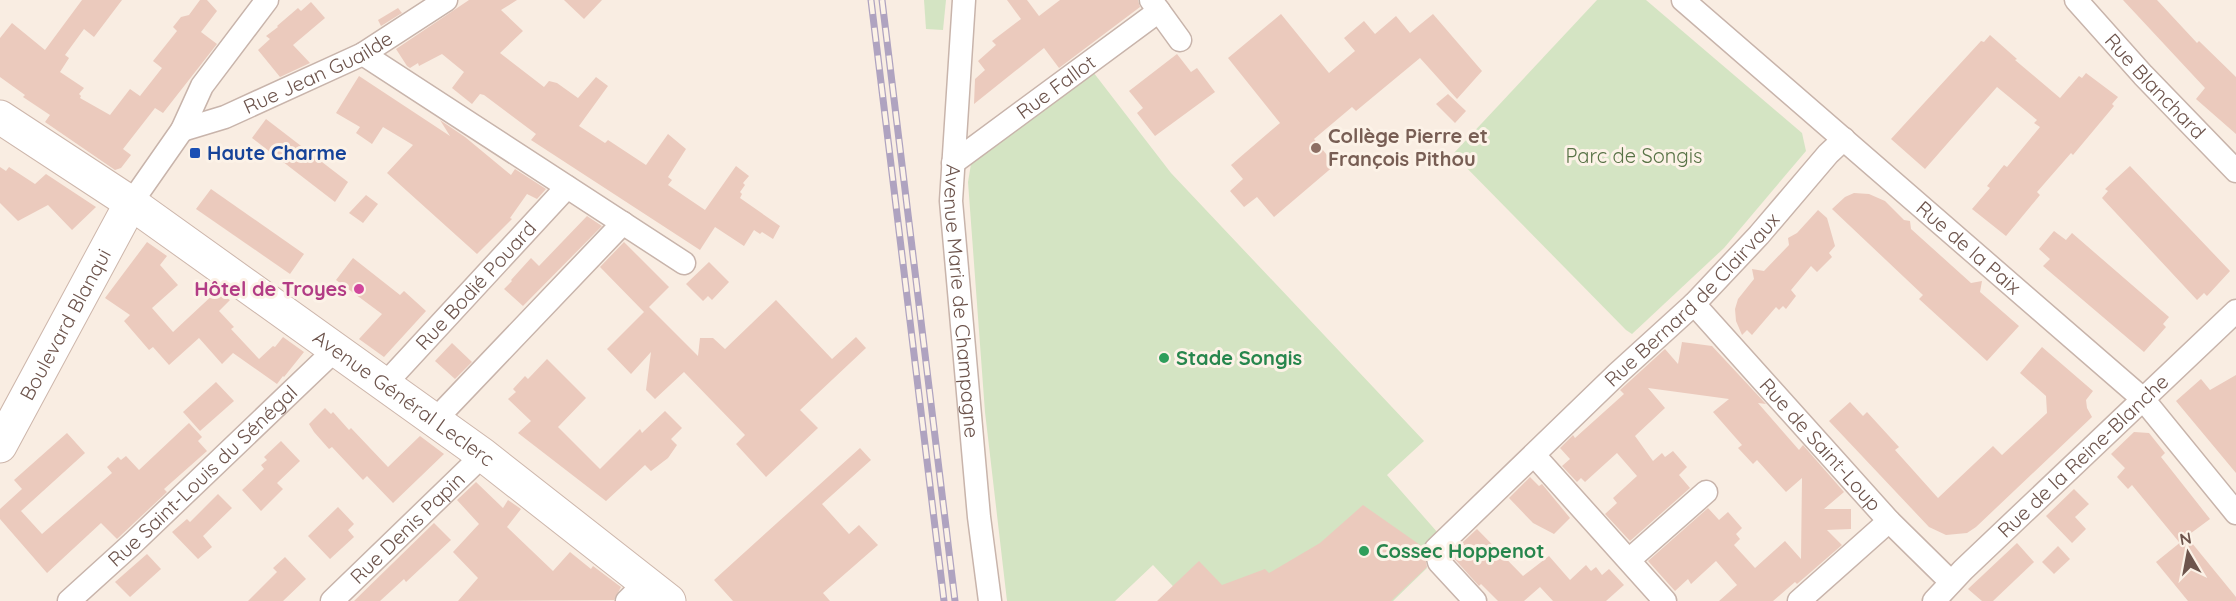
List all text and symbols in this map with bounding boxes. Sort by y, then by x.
street label: Rue Jean Guailde [239,25,397,119]
street label: Rue Blanchard [2100,28,2211,144]
street label: Rue Fallot [1011,49,1100,124]
place label: Collège Pierre et François Pithou [1328,123,1488,171]
place label: Haute Charme [207,140,347,165]
marker: Collège Pierre et François Pithou [1309,141,1323,155]
park label: Parc de Songis [1566,143,1702,168]
marker: Haute Charme [188,146,202,160]
street label: Avenue Marie de Champagne [939,164,985,439]
street label: Rue de la Paix [1911,195,2026,299]
street label: Rue Bernard de Clairvaux [1599,207,1785,392]
street label: Rue Bodié Pouard [410,216,541,355]
street label: Boulevard Blanqui [14,244,116,404]
place label: Hôtel de Troyes [194,276,347,301]
marker: Hôtel de Troyes [352,282,366,296]
street label: Avenue Général Leclerc [308,324,500,471]
place label: Stade Songis [1176,345,1302,370]
marker: Stade Songis [1157,351,1171,365]
street label: Rue de la Reine-Blanche [1992,369,2173,543]
street label: Rue de Saint-Loup [1754,373,1887,516]
street label: Rue Saint-Louis du Sénégal [102,380,302,572]
street label: Rue Denis Papin [345,467,470,589]
north arrow [2158,523,2218,583]
text: N [2178,527,2193,549]
place label: Cossec Hoppenot [1376,538,1544,563]
marker: Cossec Hoppenot [1357,544,1371,558]

